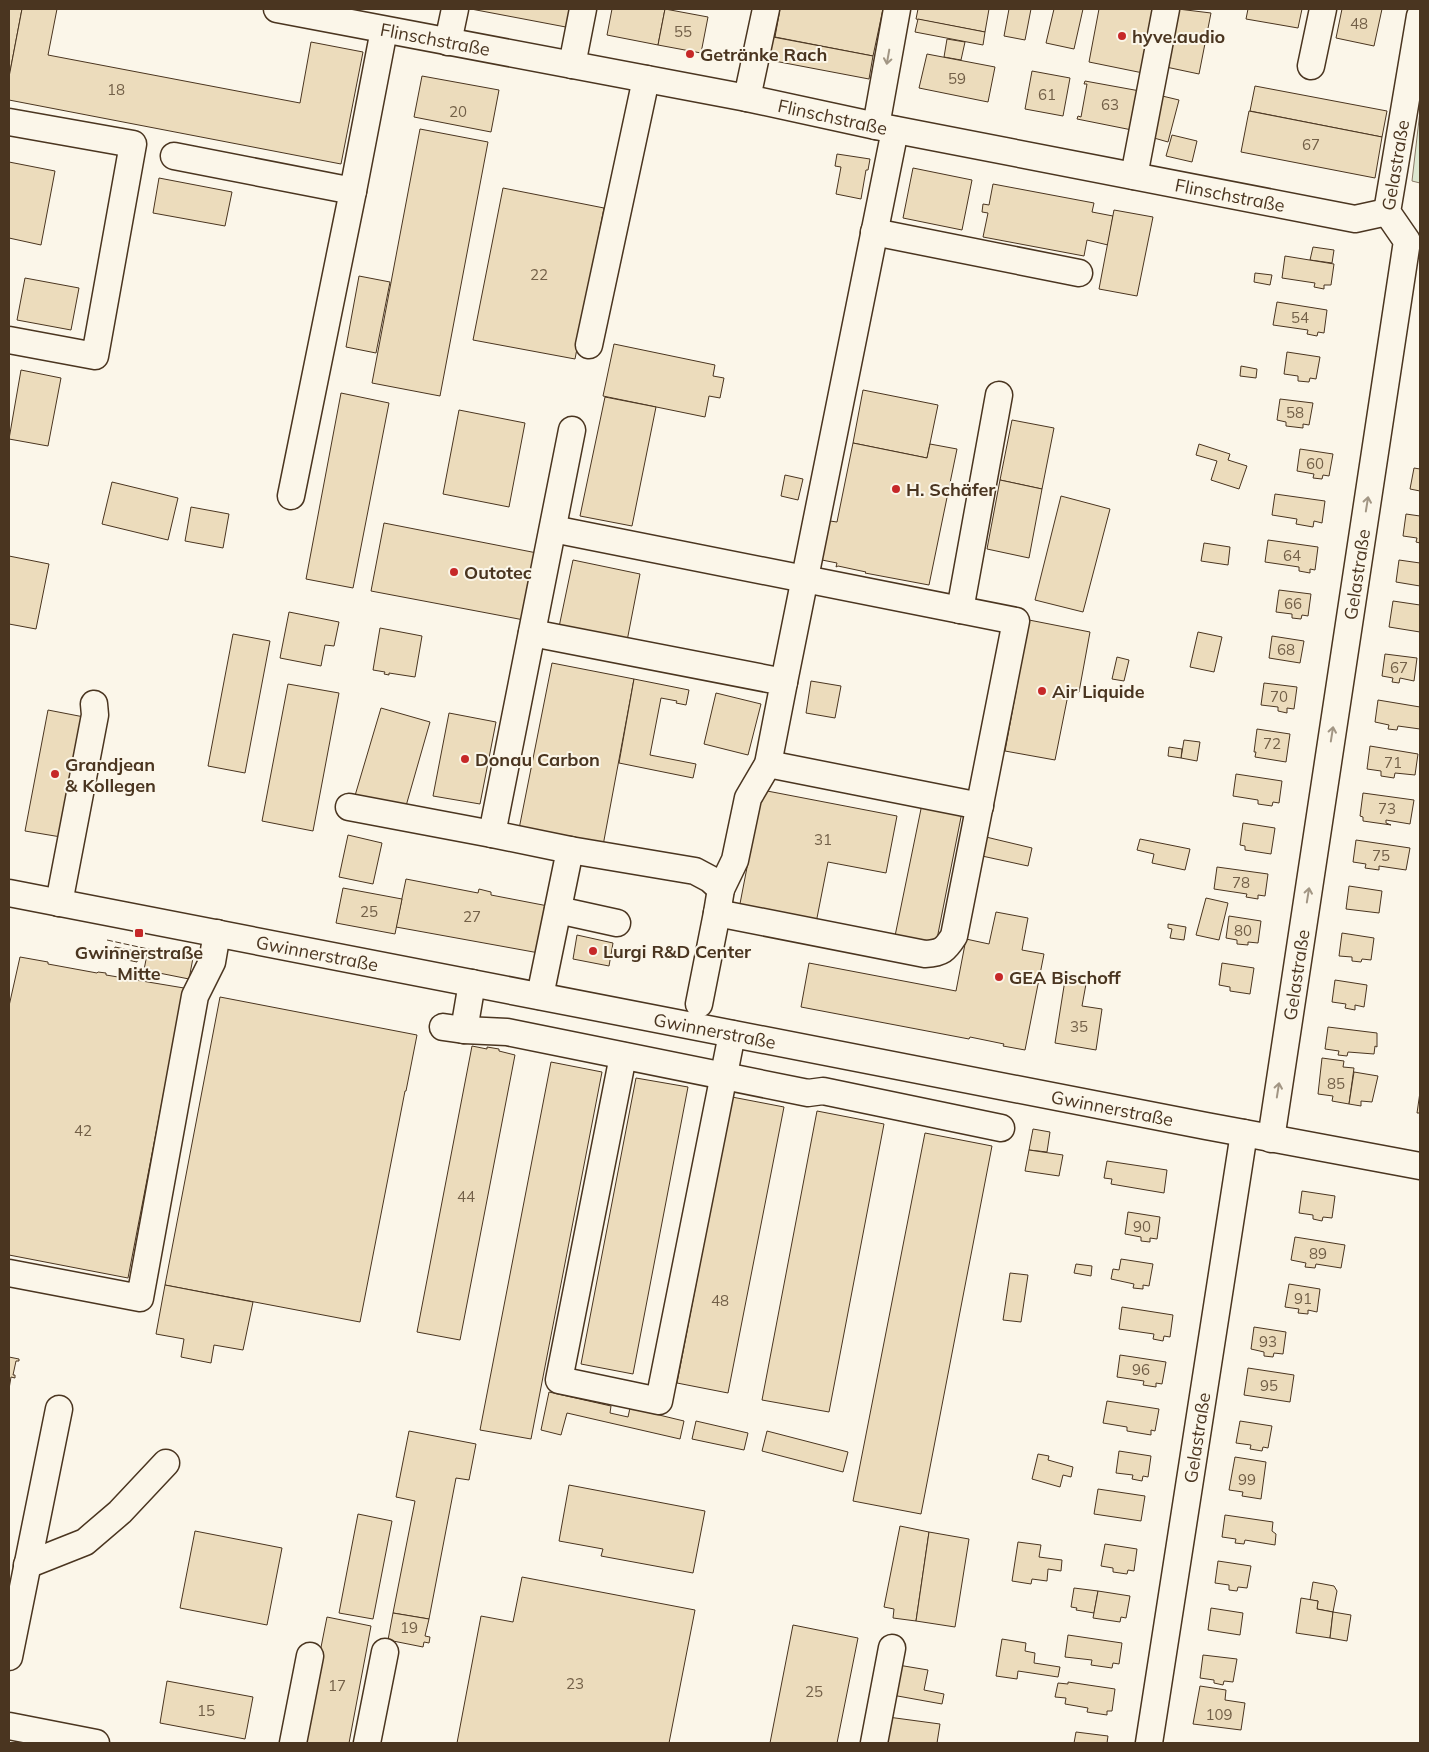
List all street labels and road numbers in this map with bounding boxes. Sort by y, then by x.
street label: Flinschstraße [378,17,492,61]
street label: Flinschstraße [776,94,889,139]
street label: Gelastraße [1376,118,1414,212]
street label: Flinschstraße [1173,173,1287,217]
street label: Gelastraße [1338,527,1375,622]
street label: Gelastraße [1278,928,1314,1022]
street label: Gwinnerstraße [254,930,380,976]
street label: Gwinnerstraße [652,1007,778,1054]
street label: Gwinnerstraße [1049,1085,1175,1131]
street label: Gelastraße [1178,1391,1215,1485]

